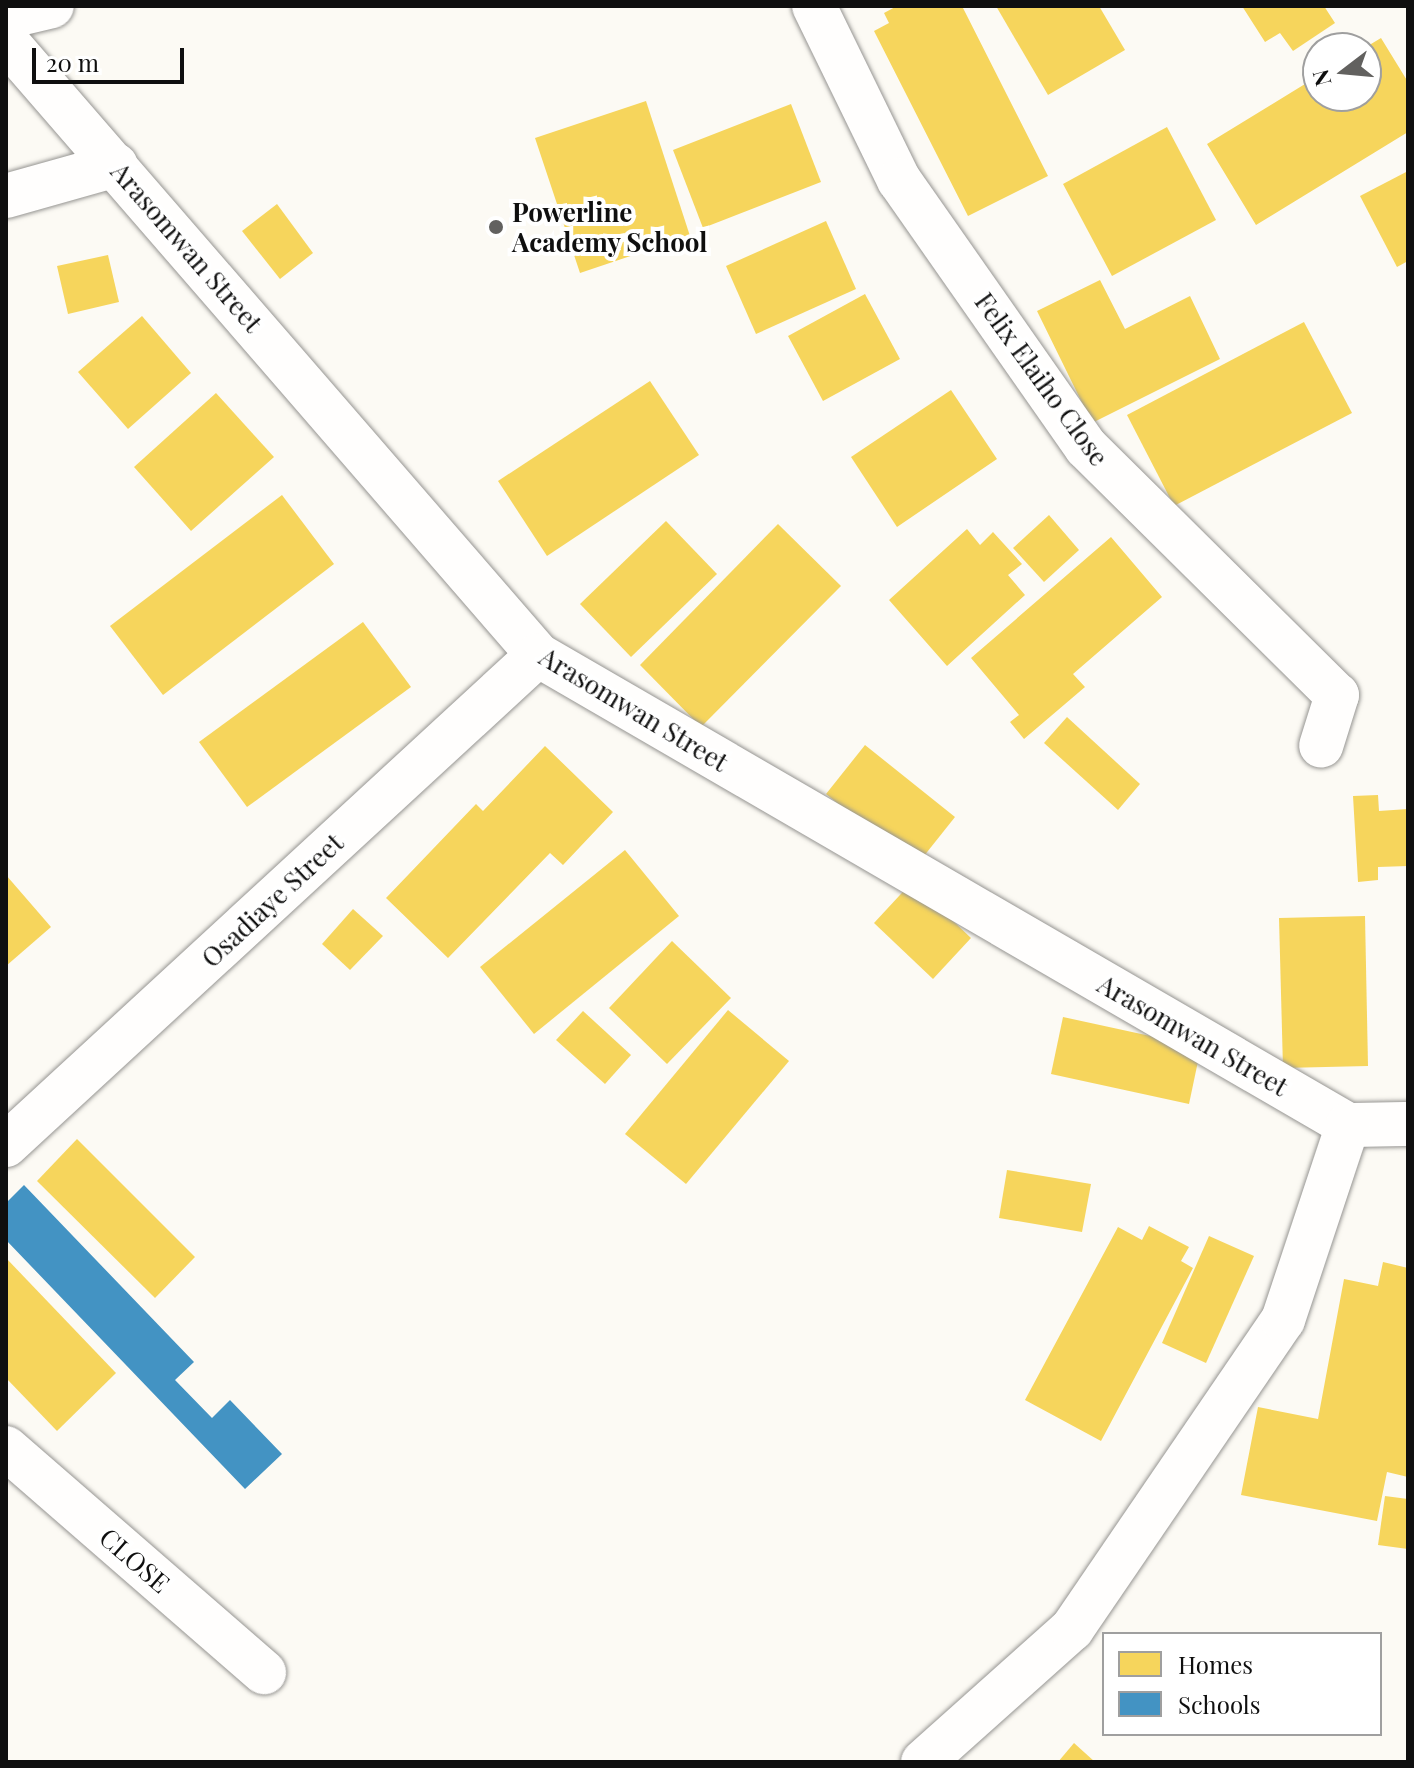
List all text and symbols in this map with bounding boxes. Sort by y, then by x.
scale bar [36,32,188,82]
north arrow [1302,32,1382,112]
text: 20 m [46,46,99,78]
text: N [1304,66,1337,90]
street label: Arasomwan Street [105,156,269,338]
place label: Powerline Academy School [512,196,708,258]
marker: Powerline Academy School [487,218,505,236]
street label: Felix Elaiho Close [969,286,1115,472]
street label: Arasomwan Street [534,640,734,778]
street label: Osadiaye Street [195,827,349,973]
street label: Arasomwan Street [1092,968,1294,1102]
street label: CLOSE [94,1521,176,1599]
legend [1102,1632,1382,1736]
text: Homes [1178,1648,1253,1680]
text: Schools [1178,1688,1260,1720]

